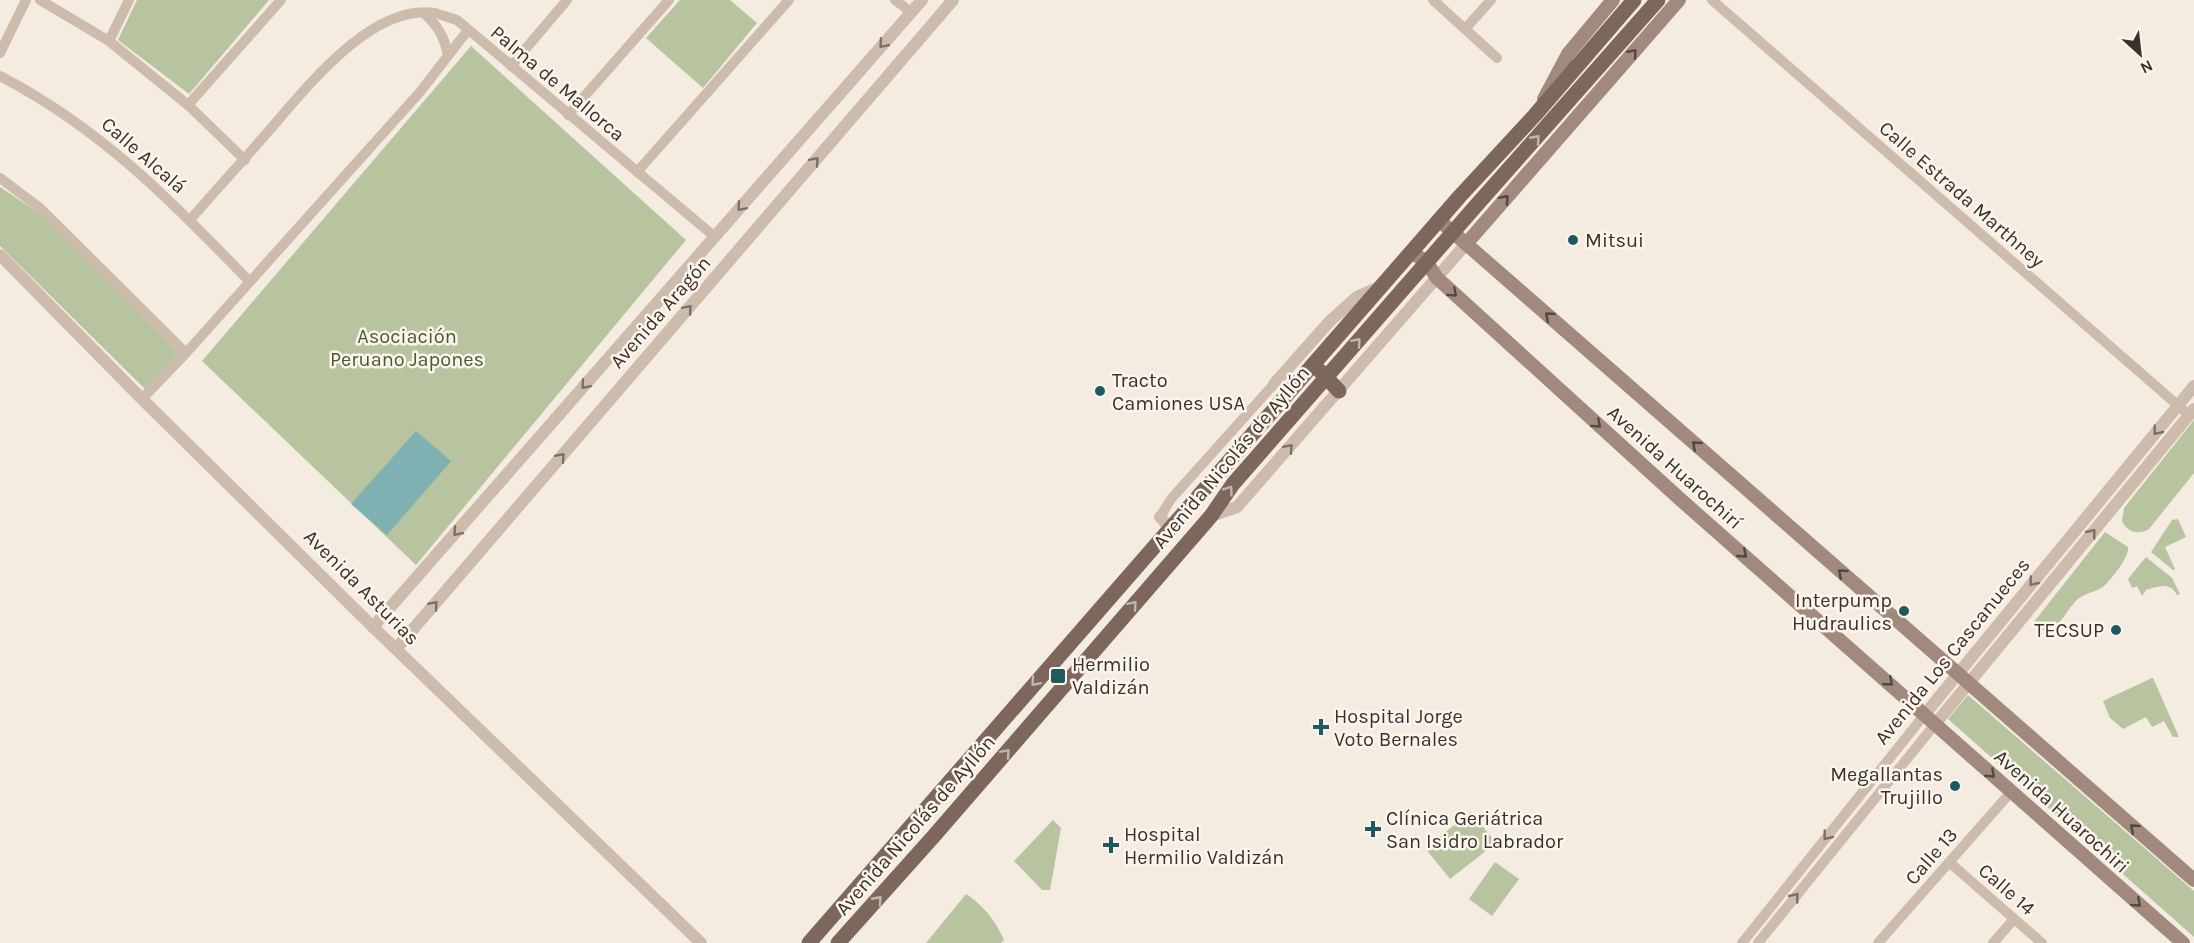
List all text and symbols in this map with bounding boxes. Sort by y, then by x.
street label: Palma de Mallorca [486,21,629,146]
north arrow [2110,24,2170,84]
one-way arrow [879,37,890,48]
one-way arrow [1626,49,1637,60]
text: N [2137,56,2156,78]
street label: Calle Alcalá [97,112,191,198]
street label: Calle Estrada Marthney [1874,116,2049,272]
one-way arrow [1529,135,1540,146]
one-way arrow [808,157,819,168]
one-way arrow [1497,195,1508,206]
one-way arrow [737,200,748,211]
place label: Mitsui [1585,229,1644,252]
marker: Mitsui [1566,233,1580,247]
street label: Avenida Aragón [605,252,715,373]
one-way arrow [1446,286,1457,297]
one-way arrow [681,305,692,316]
one-way arrow [1545,312,1556,323]
park label: Asociación Peruano Japones [330,325,484,371]
one-way arrow [1350,338,1361,349]
street label: Avenida Nicolás de Ayllón [1148,361,1314,553]
place label: Tracto Camiones USA [1112,369,1245,415]
one-way arrow [581,378,592,389]
marker: Tracto Camiones USA [1093,384,1107,398]
street label: Avenida Huarochirí [1603,401,1747,534]
one-way arrow [1590,417,1601,428]
one-way arrow [2153,424,2164,435]
one-way arrow [1692,441,1703,452]
one-way arrow [1282,444,1293,455]
one-way arrow [554,453,565,464]
one-way arrow [1222,485,1233,496]
street label: Avenida Asturias [299,525,424,650]
one-way arrow [453,525,464,536]
one-way arrow [2085,529,2096,540]
one-way arrow [1736,547,1747,558]
street label: Avenida Los Cascanueces [1870,553,2035,749]
one-way arrow [1838,569,1849,580]
one-way arrow [2030,575,2041,586]
place label: Interpump Hudraulics [1792,589,1892,635]
one-way arrow [427,601,438,612]
one-way arrow [1126,601,1137,612]
marker: Interpump Hudraulics [1897,604,1911,618]
place label: TECSUP [2034,619,2104,642]
marker: TECSUP [2109,623,2123,637]
place label: Hermilio Valdizán [1072,653,1150,699]
marker: Hermilio Valdizán [1049,667,1067,685]
one-way arrow [1883,675,1893,686]
one-way arrow [1031,676,1042,686]
place label: Hospital Jorge Voto Bernales [1334,705,1463,751]
marker: Hospital Jorge Voto Bernales [1312,718,1330,736]
street label: Avenida Nicolás de Ayllón [831,731,1000,920]
street label: Avenida Huarochiri [1990,745,2134,878]
one-way arrow [999,749,1010,760]
place label: Megallantas Trujillo [1830,763,1943,809]
one-way arrow [1984,767,1994,778]
marker: Megallantas Trujillo [1948,779,1962,793]
place label: Clínica Geriátrica San Isidro Labrador [1386,807,1564,853]
marker: Clínica Geriátrica San Isidro Labrador [1364,820,1382,838]
place label: Hospital Hermilio Valdizán [1124,823,1284,869]
street label: Calle 13 [1900,823,1962,890]
one-way arrow [2130,824,2141,835]
one-way arrow [1824,829,1835,840]
marker: Hospital Hermilio Valdizán [1102,836,1120,854]
street label: Calle 14 [1974,859,2040,920]
one-way arrow [1787,893,1798,904]
one-way arrow [871,896,882,907]
one-way arrow [2130,896,2141,907]

